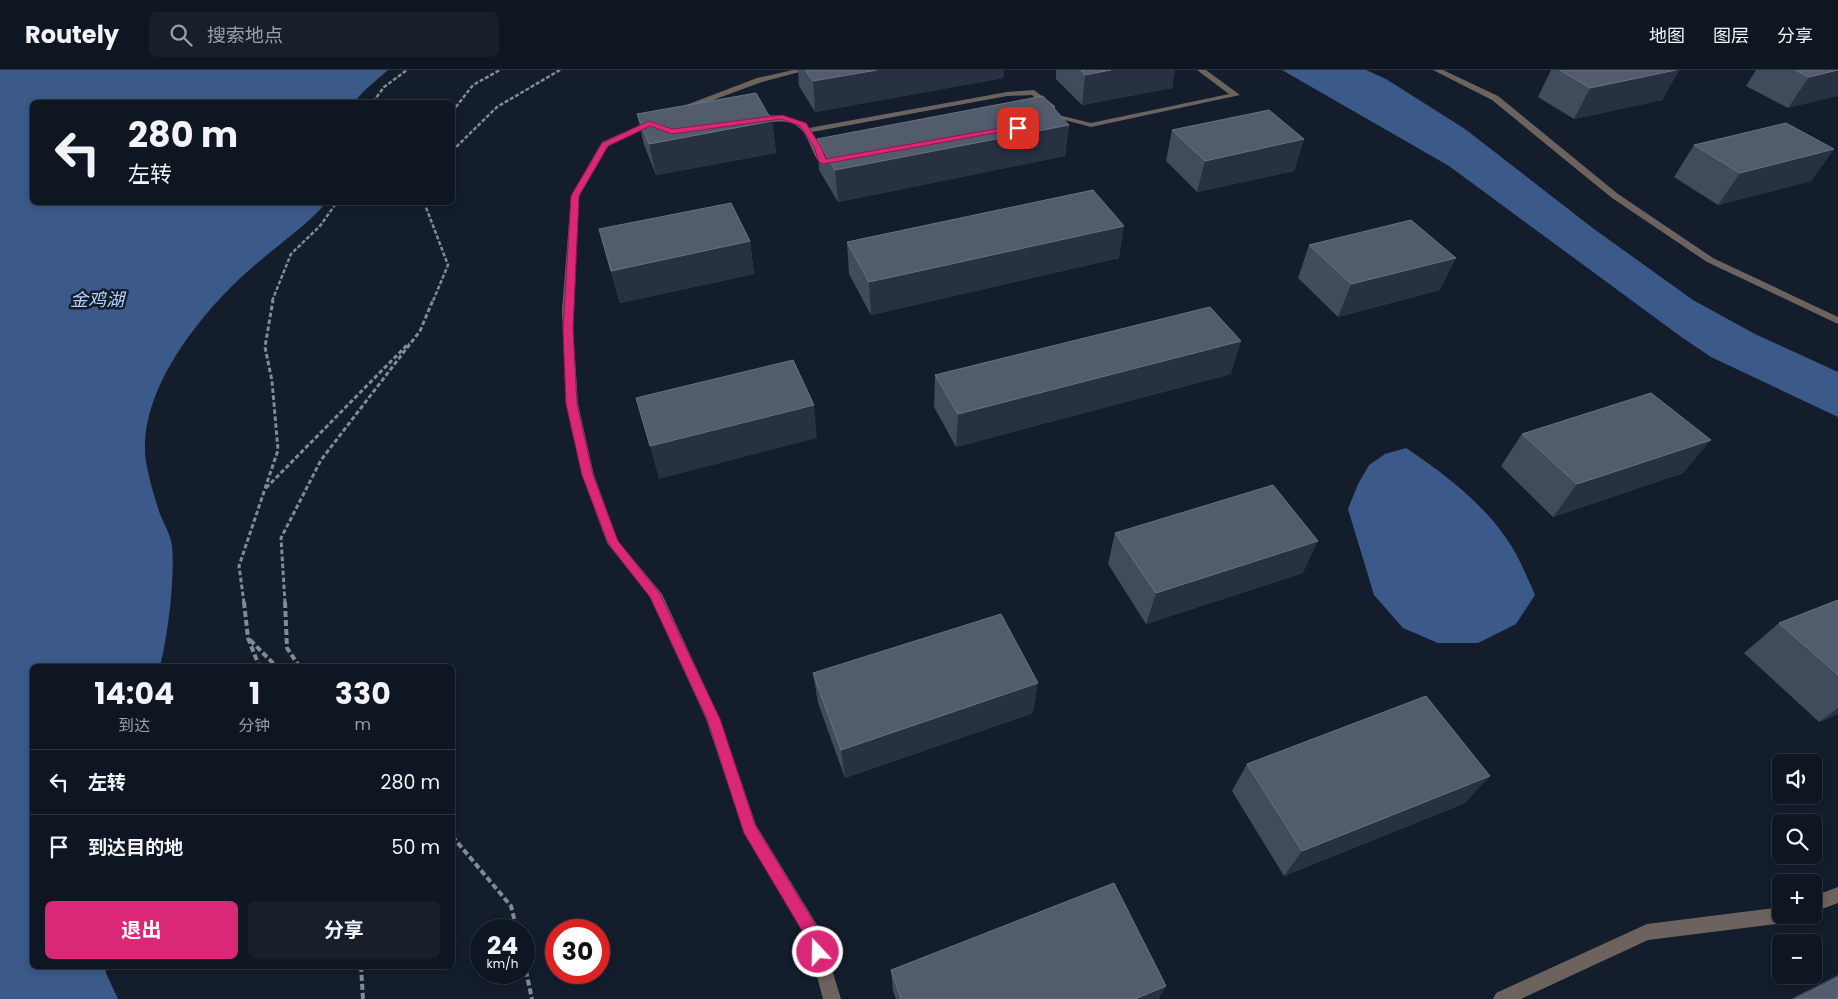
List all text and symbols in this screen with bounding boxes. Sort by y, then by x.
search box [149,12,499,57]
text: Routely [25,18,119,51]
icon: search [167,21,195,49]
text: 搜索地点 [207,22,283,49]
text: 地图 [1649,23,1685,48]
text: 图层 [1713,23,1749,48]
text: 分享 [1777,23,1813,48]
pin [997,107,1039,149]
text: 280 m [128,110,238,159]
icon: arrive [1004,114,1032,142]
icon: left [45,120,110,185]
text: 左转 [128,159,172,190]
water label: 金鸡湖 [70,287,127,312]
text: 14:04 [94,672,174,715]
text: 1 [249,672,260,715]
text: 330 [335,672,391,715]
text: m [355,713,371,736]
text: 到达 [118,714,150,737]
text: 分钟 [239,714,271,737]
map controls [1772,754,1822,984]
button: sound [1772,754,1822,804]
icon: left [45,768,73,796]
text: 左转 [88,769,126,796]
text: 280 m [381,769,440,796]
button: search [1772,814,1822,864]
icon: arrive [45,833,73,861]
text: 到达目的地 [88,834,183,861]
text: 50 m [391,834,440,861]
button: + [1772,874,1822,924]
button: 退出 [45,901,238,959]
button: 分享 [248,901,440,959]
speed limit sign: 30 [545,919,610,984]
position arrow [791,925,843,977]
text: 24 [487,928,518,963]
button: − [1772,934,1822,984]
text: km/h [487,955,518,972]

